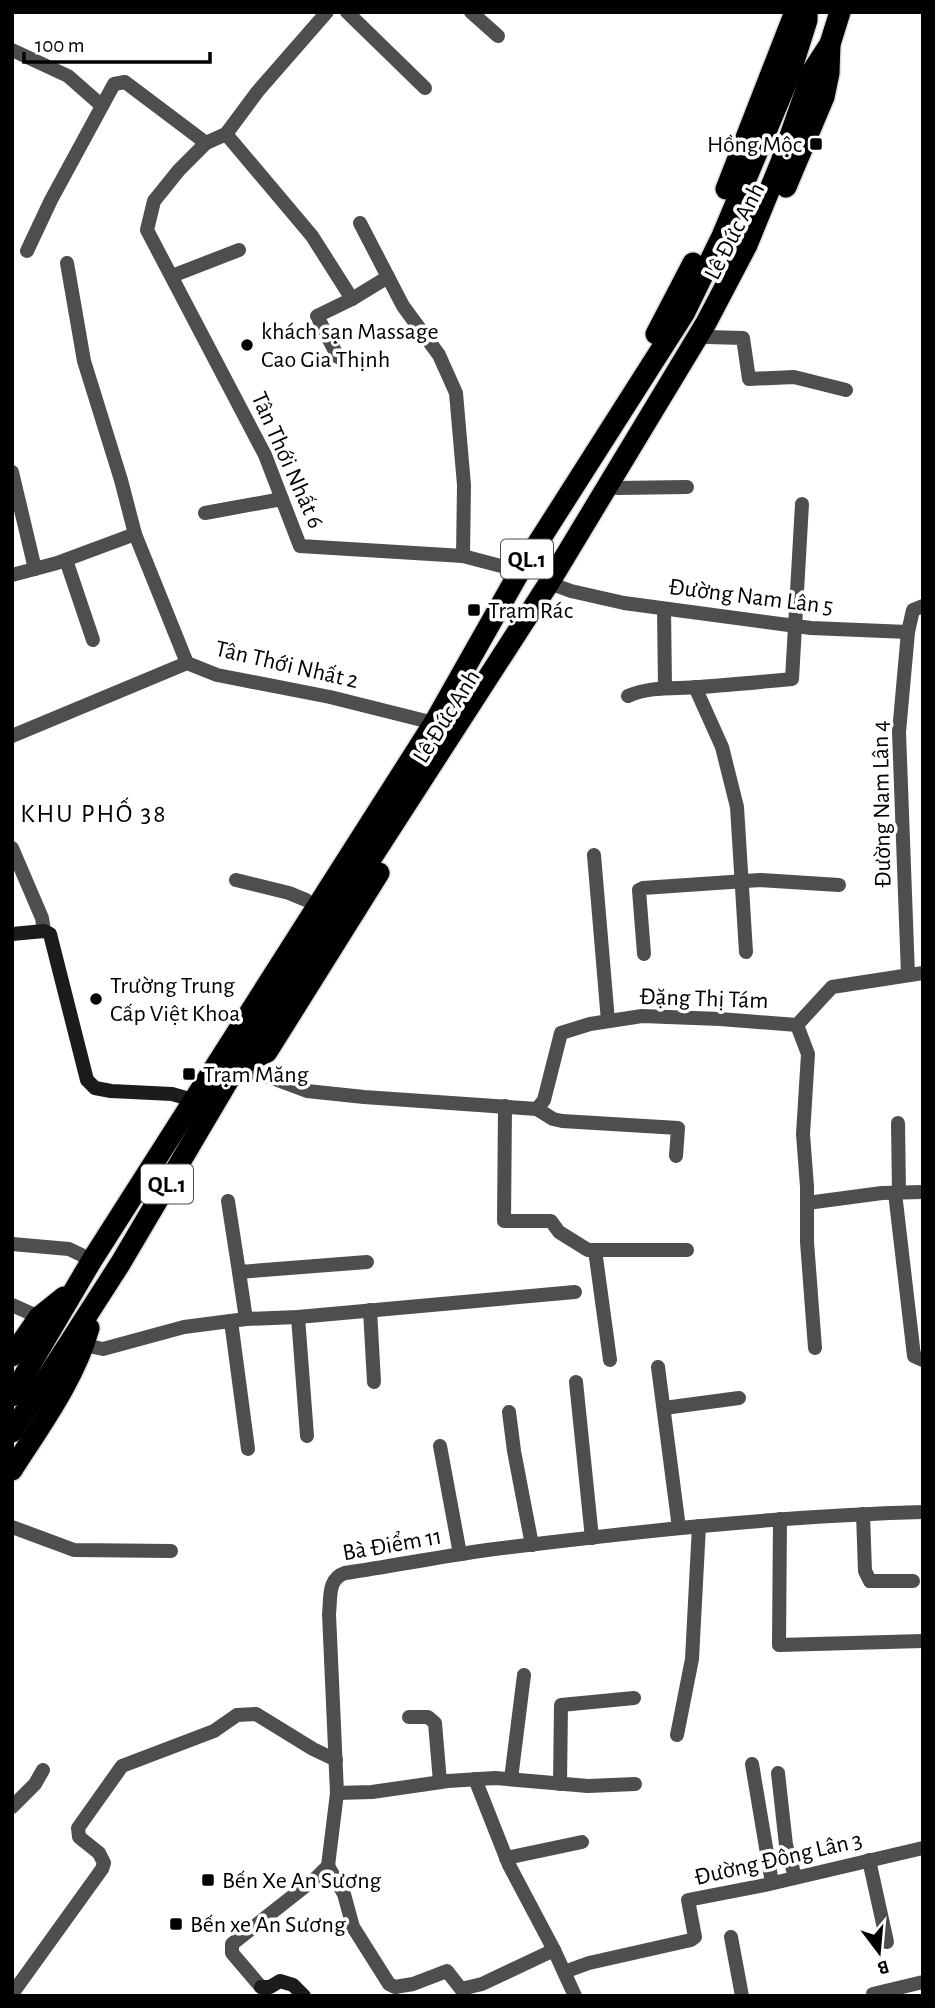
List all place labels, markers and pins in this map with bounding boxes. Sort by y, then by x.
place label: Hồng Mộc [707,133,802,157]
marker: Hồng Mộc [808,136,824,152]
place label: khách sạn Massage Cao Gia Thịnh [261,320,439,372]
marker: khách sạn Massage Cao Gia Thịnh [239,337,255,353]
place label: Trạm Rác [488,599,573,623]
marker: Trạm Rác [466,602,482,618]
place label: Trường Trung Cấp Việt Khoa [110,974,240,1026]
marker: Trường Trung Cấp Việt Khoa [88,991,104,1007]
place label: Trạm Măng [203,1063,309,1087]
marker: Trạm Măng [181,1066,197,1082]
place label: Bến Xe An Sương [222,1869,382,1893]
marker: Bến Xe An Sương [200,1872,216,1888]
place label: Bến xe An Sương [190,1913,346,1937]
marker: Bến xe An Sương [168,1916,184,1932]

